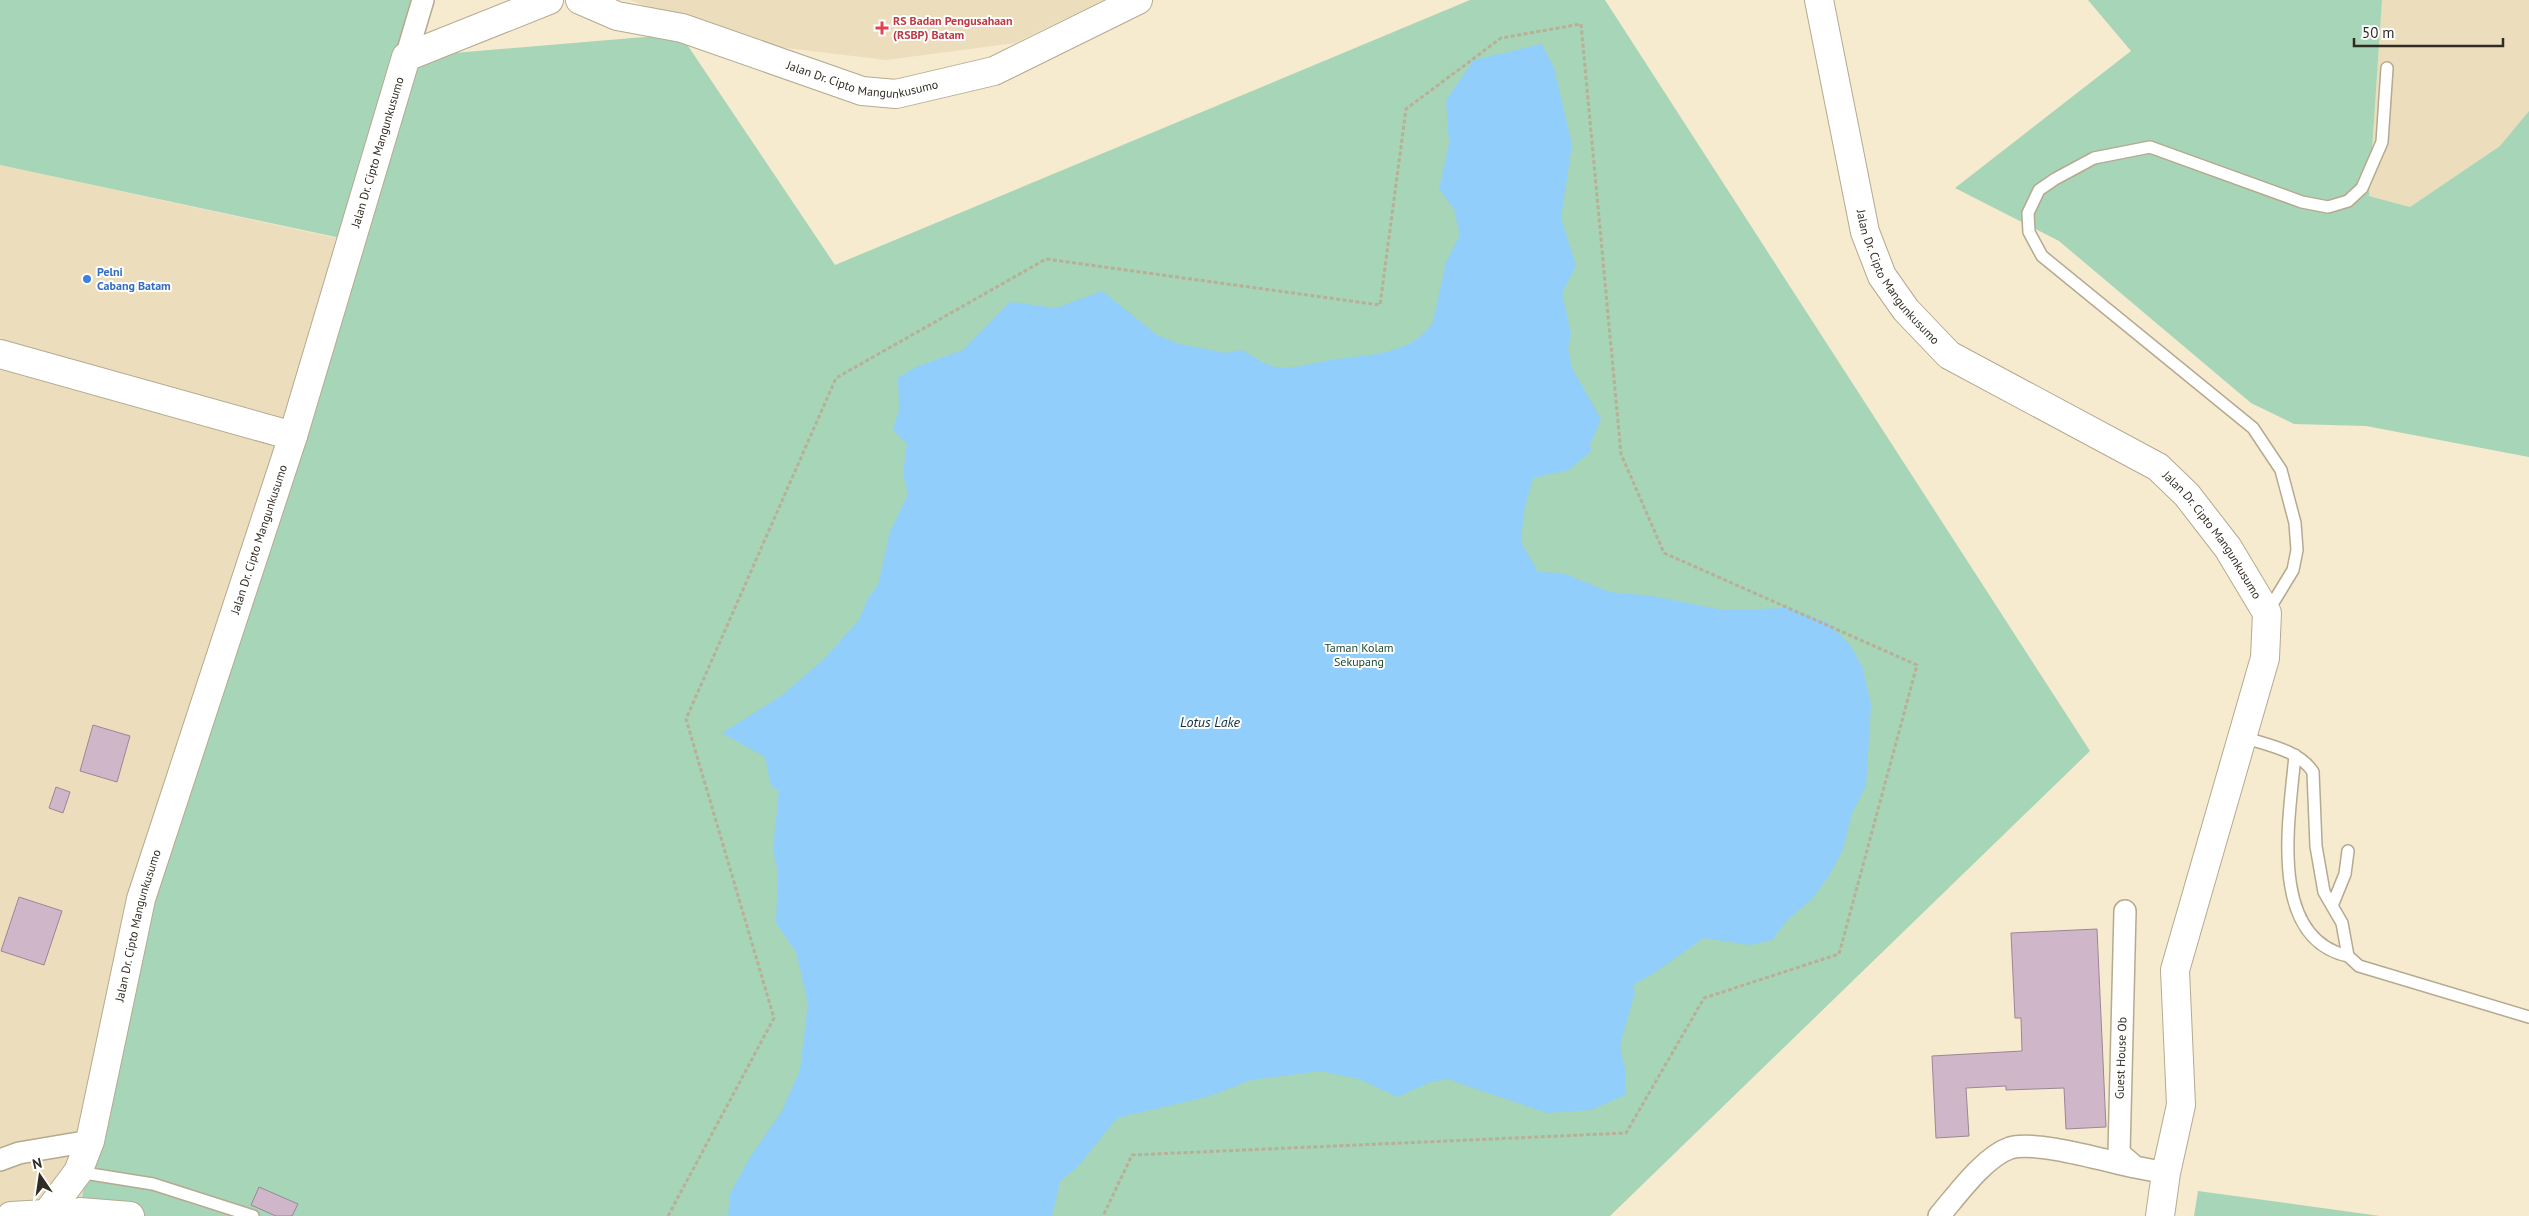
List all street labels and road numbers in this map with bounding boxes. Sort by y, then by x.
street label: Jalan Dr. Cipto Mangunkusumo [784,57,939,101]
street label: Jalan Dr. Cipto Mangunkusumo [347,75,407,230]
street label: Jalan Dr. Cipto Mangunkusumo [1854,207,1943,347]
street label: Jalan Dr. Cipto Mangunkusumo [227,463,290,617]
street label: Jalan Dr. Cipto Mangunkusumo [2159,467,2265,602]
street label: Jalan Dr. Cipto Mangunkusumo [111,847,164,1004]
street label: Guest House Ob [2112,1017,2129,1099]

